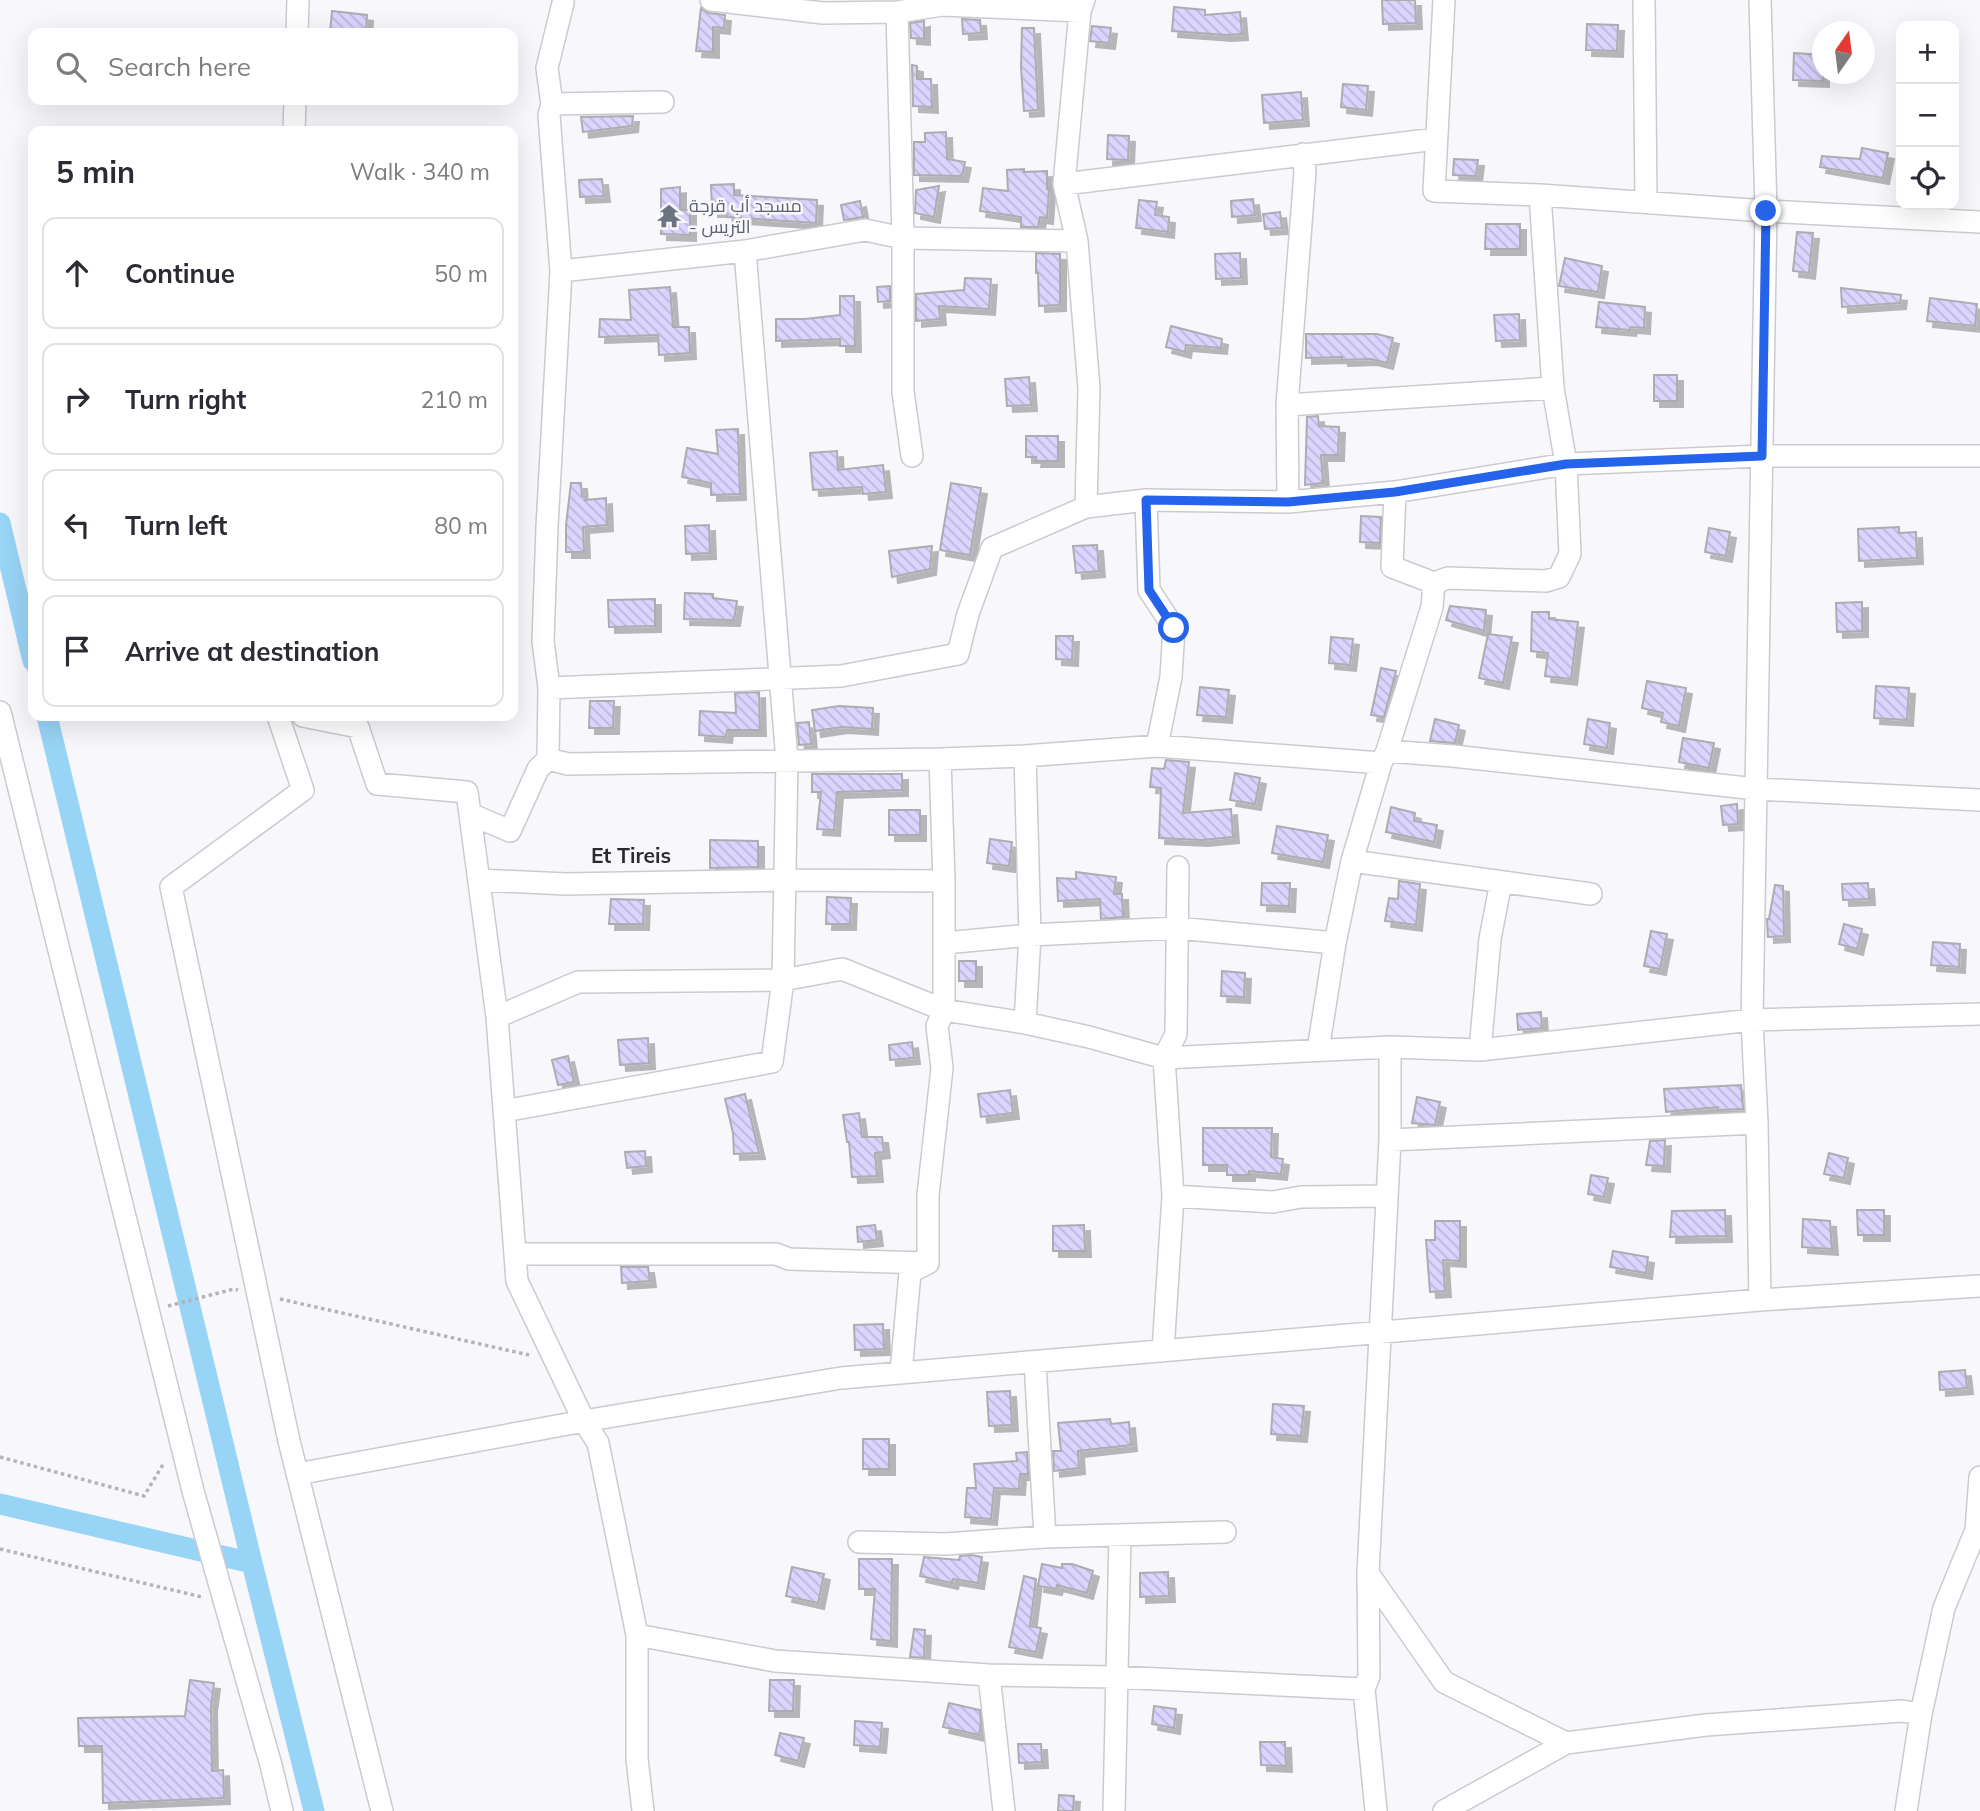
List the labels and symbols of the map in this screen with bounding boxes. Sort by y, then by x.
north arrow [1812,21,1875,84]
place label: مسجد أب قرجة - التريس [689,194,802,238]
route end [1750,195,1781,226]
temple icon: مسجد أب قرجة - التريس [655,202,683,230]
route start [1158,612,1189,643]
district label: Et Tireis [591,842,671,868]

